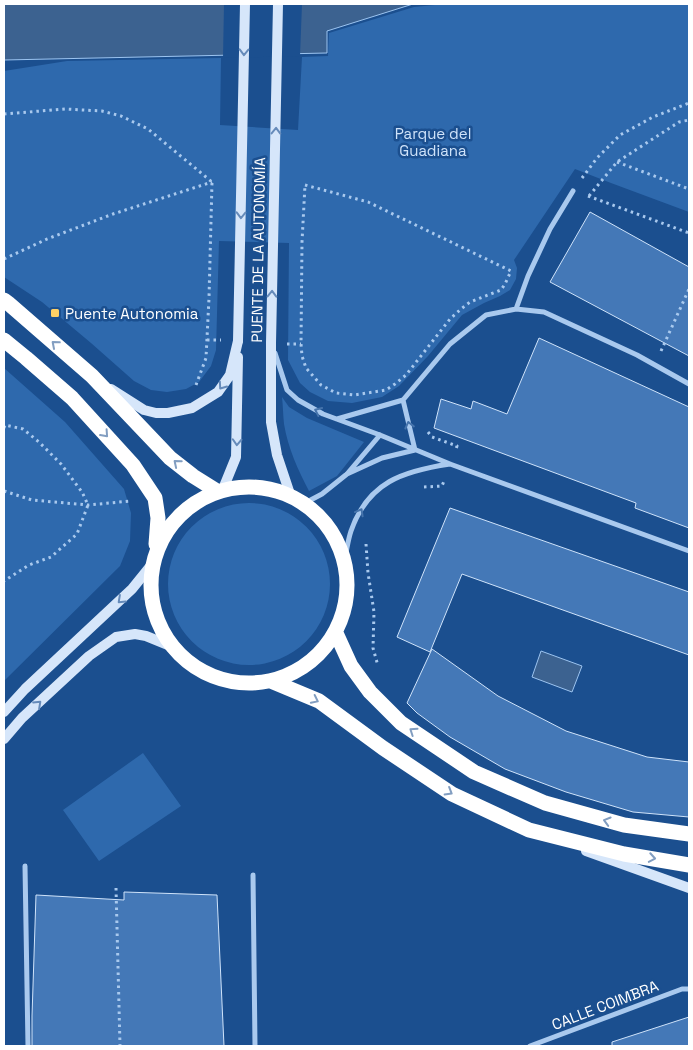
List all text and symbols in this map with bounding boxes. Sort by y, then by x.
one-way arrow [239,49,249,57]
park label: Parque del Guadiana [395,124,471,160]
one-way arrow [271,127,281,135]
street label: PUENTE DE LA AUTONOMÍA [247,157,269,343]
one-way arrow [236,212,246,219]
one-way arrow [267,290,278,298]
place label: Puente Autonomia [65,304,199,323]
marker: Puente Autonomia [49,307,61,319]
one-way arrow [52,341,61,350]
one-way arrow [219,380,228,390]
one-way arrow [314,407,323,418]
one-way arrow [404,421,415,430]
one-way arrow [99,429,108,438]
one-way arrow [231,438,242,446]
one-way arrow [174,460,183,469]
one-way arrow [354,508,364,517]
one-way arrow [117,594,126,603]
one-way arrow [310,694,319,704]
one-way arrow [32,701,41,710]
one-way arrow [409,728,419,737]
one-way arrow [444,786,453,795]
one-way arrow [603,816,611,826]
one-way arrow [648,853,656,863]
street label: CALLE COIMBRA [549,976,662,1034]

